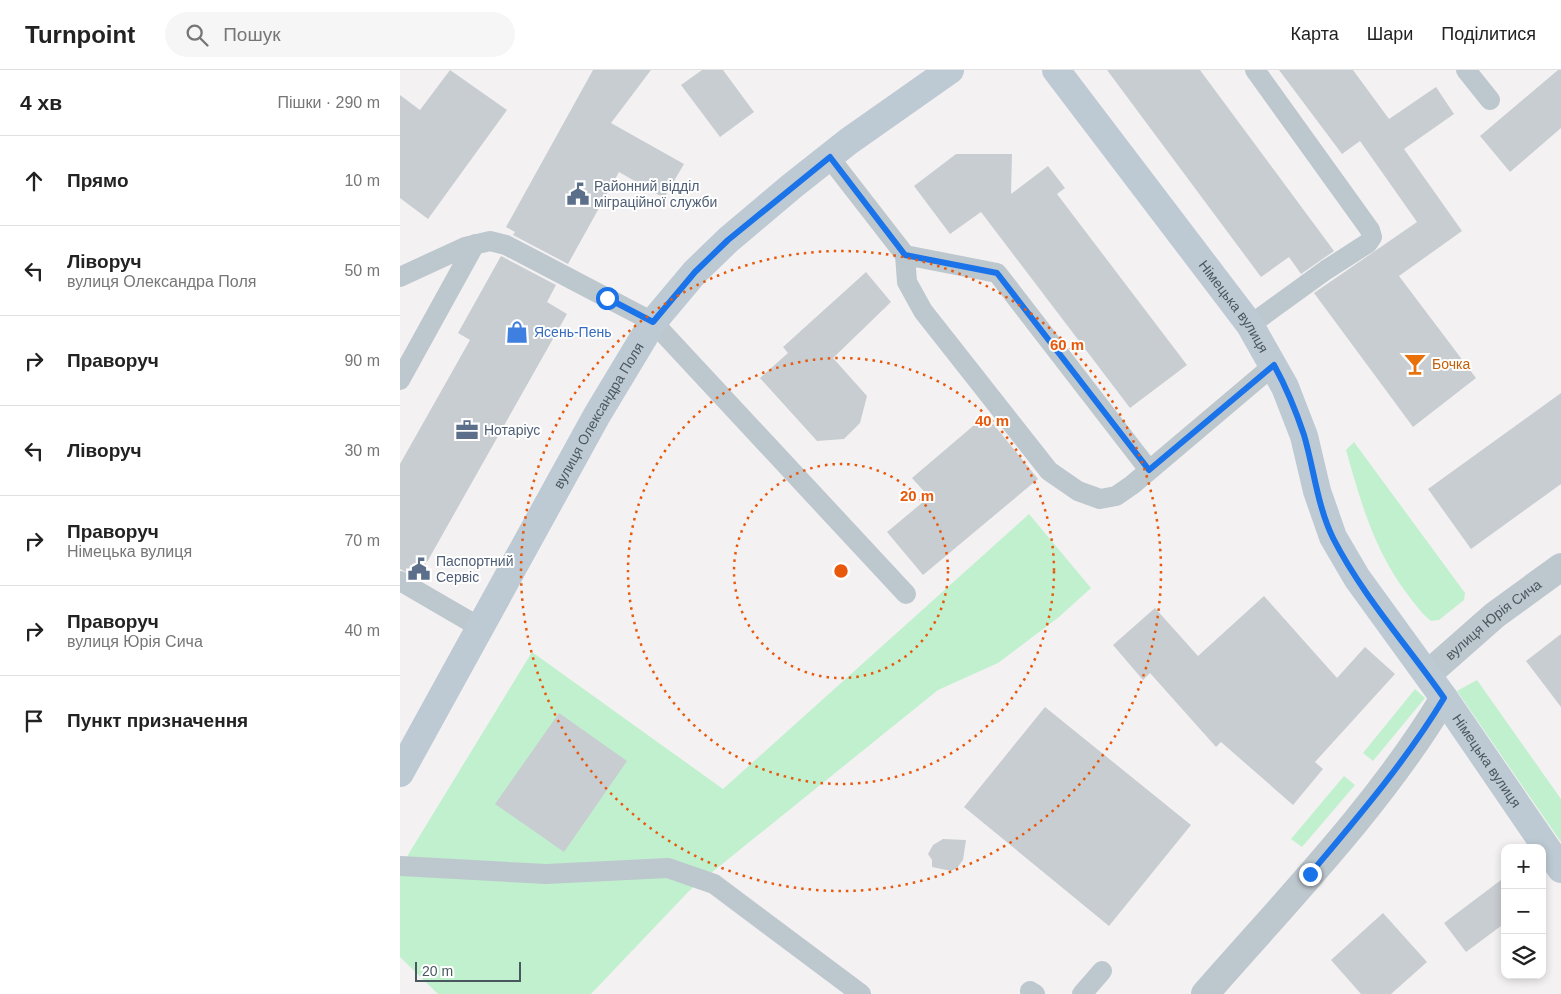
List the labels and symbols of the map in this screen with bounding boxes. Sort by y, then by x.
place label: Районний вiддiл мiграцiйної служби [594,178,717,210]
public building icon: Районний вiддiл мiграцiйної служби [565,181,591,207]
street label: Німецька вулиця [1196,257,1272,355]
route start [596,287,619,310]
shop icon: Ясень-Пень [504,319,530,345]
place label: Ясень-Пень [534,324,611,340]
text: 60 m [1050,336,1084,353]
street label: вулиця Олександра Поля [550,340,647,491]
bar icon: Бочка [1402,351,1428,377]
place label: Бочка [1432,356,1470,372]
text: 40 m [975,412,1009,429]
office icon: Нотаріус [454,417,480,443]
place label: Нотаріус [484,422,540,438]
text: 20 m [900,487,934,504]
place label: Паспортний Сервіс [436,553,513,585]
public building icon: Паспортний Сервіс [406,556,432,582]
centre of rings [832,562,850,580]
street label: вулиця Юрія Сича [1442,576,1545,663]
street label: Німецька вулиця [1449,711,1524,810]
route end [1299,863,1322,886]
scale bar [415,959,521,982]

